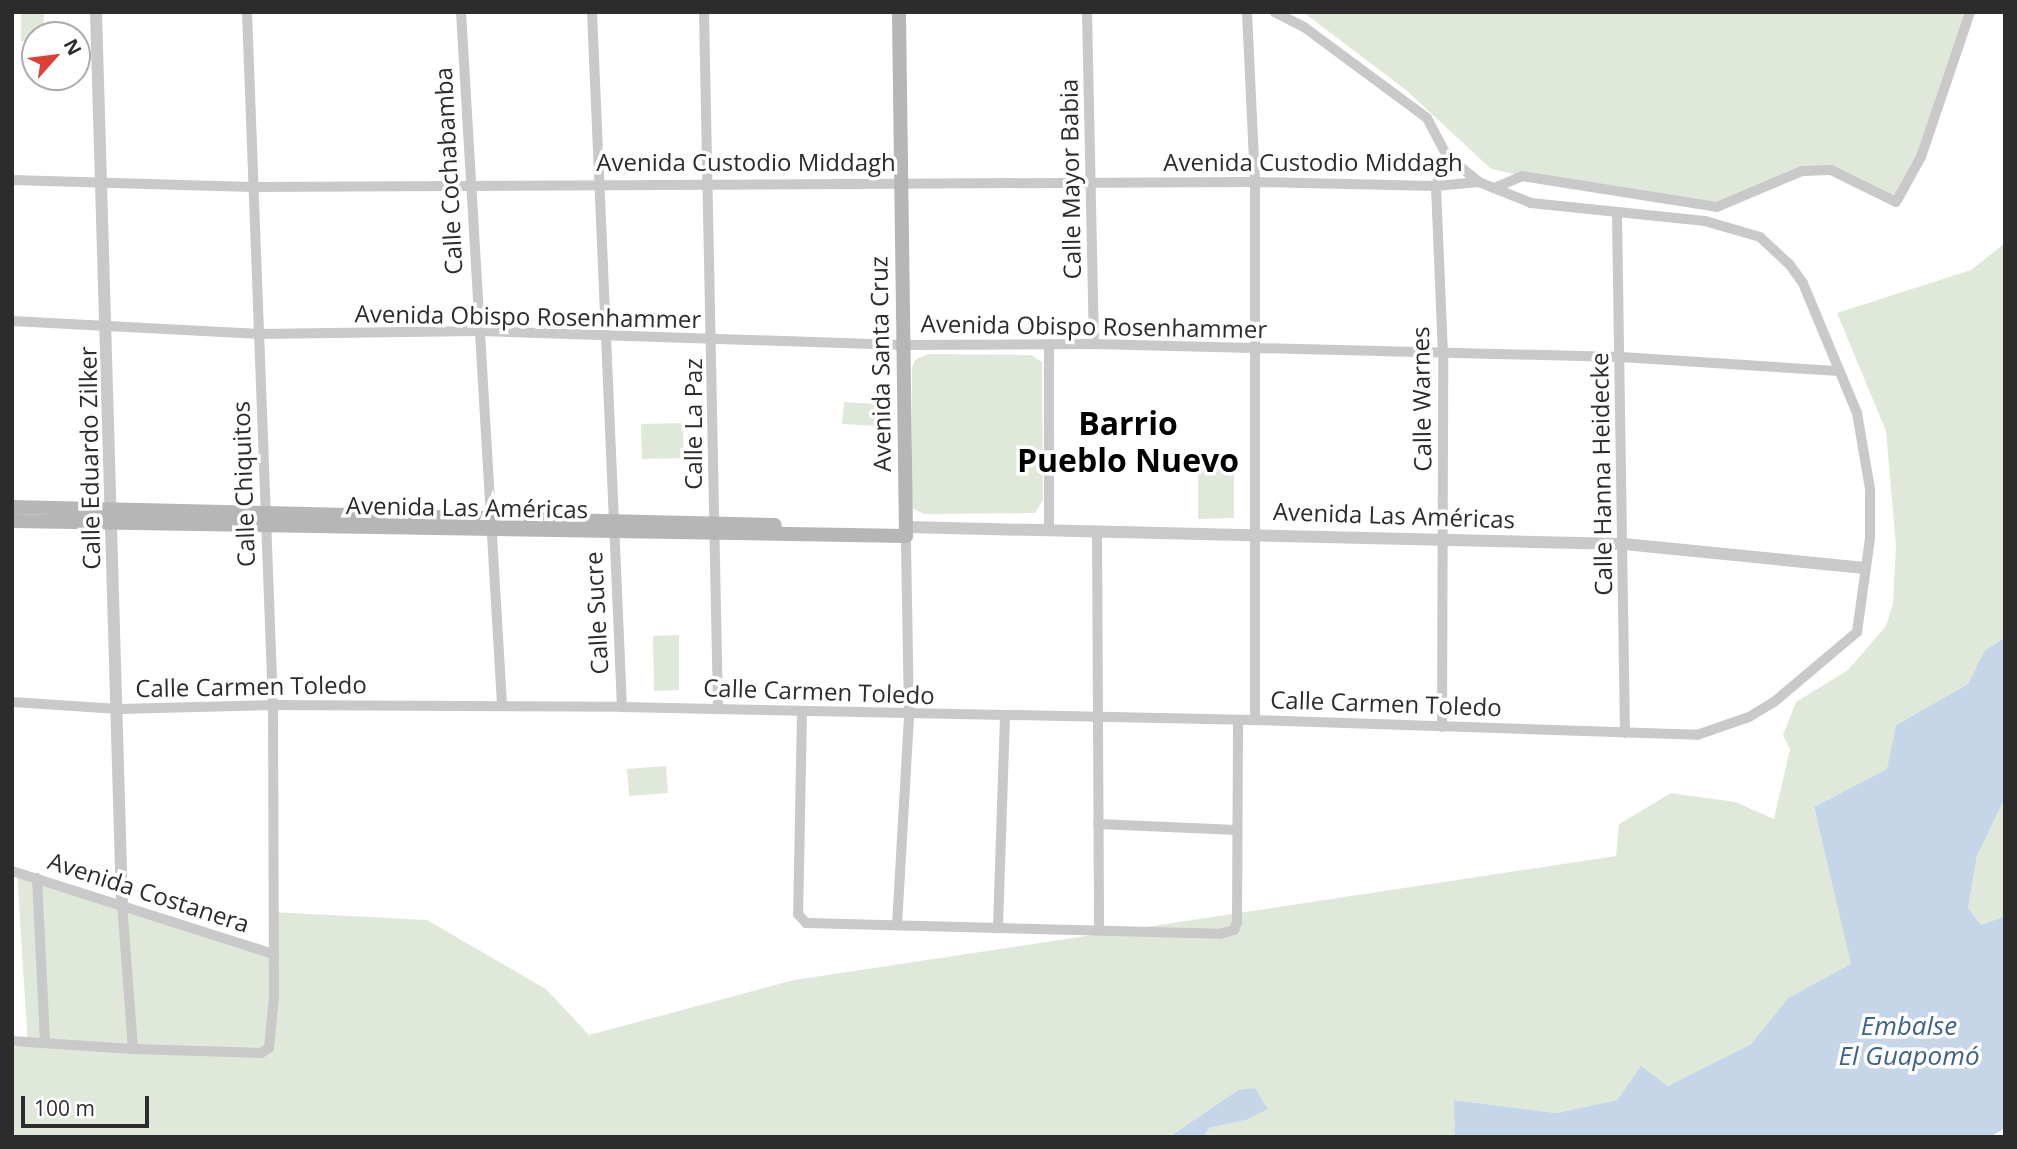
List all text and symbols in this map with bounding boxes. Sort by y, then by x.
north arrow [21,21,91,91]
text: N [58,34,88,60]
street label: Calle Cochabamba [428,67,468,275]
street label: Calle Mayor Babia [1054,78,1086,280]
street label: Avenida Custodio Middagh [596,148,896,176]
street label: Avenida Custodio Middagh [1163,148,1463,176]
street label: Avenida Santa Cruz [864,256,896,472]
street label: Avenida Obispo Rosenhammer [355,299,701,333]
street label: Avenida Obispo Rosenhammer [921,309,1267,343]
street label: Calle Warnes [1405,326,1437,472]
street label: Calle Eduardo Zilker [73,346,105,570]
street label: Calle Hanna Heidecke [1584,352,1618,596]
street label: Calle La Paz [679,358,707,490]
street label: Calle Chiquitos [226,401,260,567]
district label: Barrio Pueblo Nuevo [1017,405,1239,480]
street label: Avenida Las Américas [346,490,588,524]
street label: Avenida Las Américas [1272,496,1516,534]
street label: Calle Sucre [578,551,614,675]
street label: Calle Carmen Toledo [135,670,367,702]
street label: Calle Carmen Toledo [703,673,935,709]
street label: Calle Carmen Toledo [1270,685,1502,721]
street label: Avenida Costanera [45,846,253,938]
water label: Embalse El Guapomó [1838,1010,1980,1072]
scale bar [24,1082,152,1126]
text: 100 m [34,1094,95,1122]

